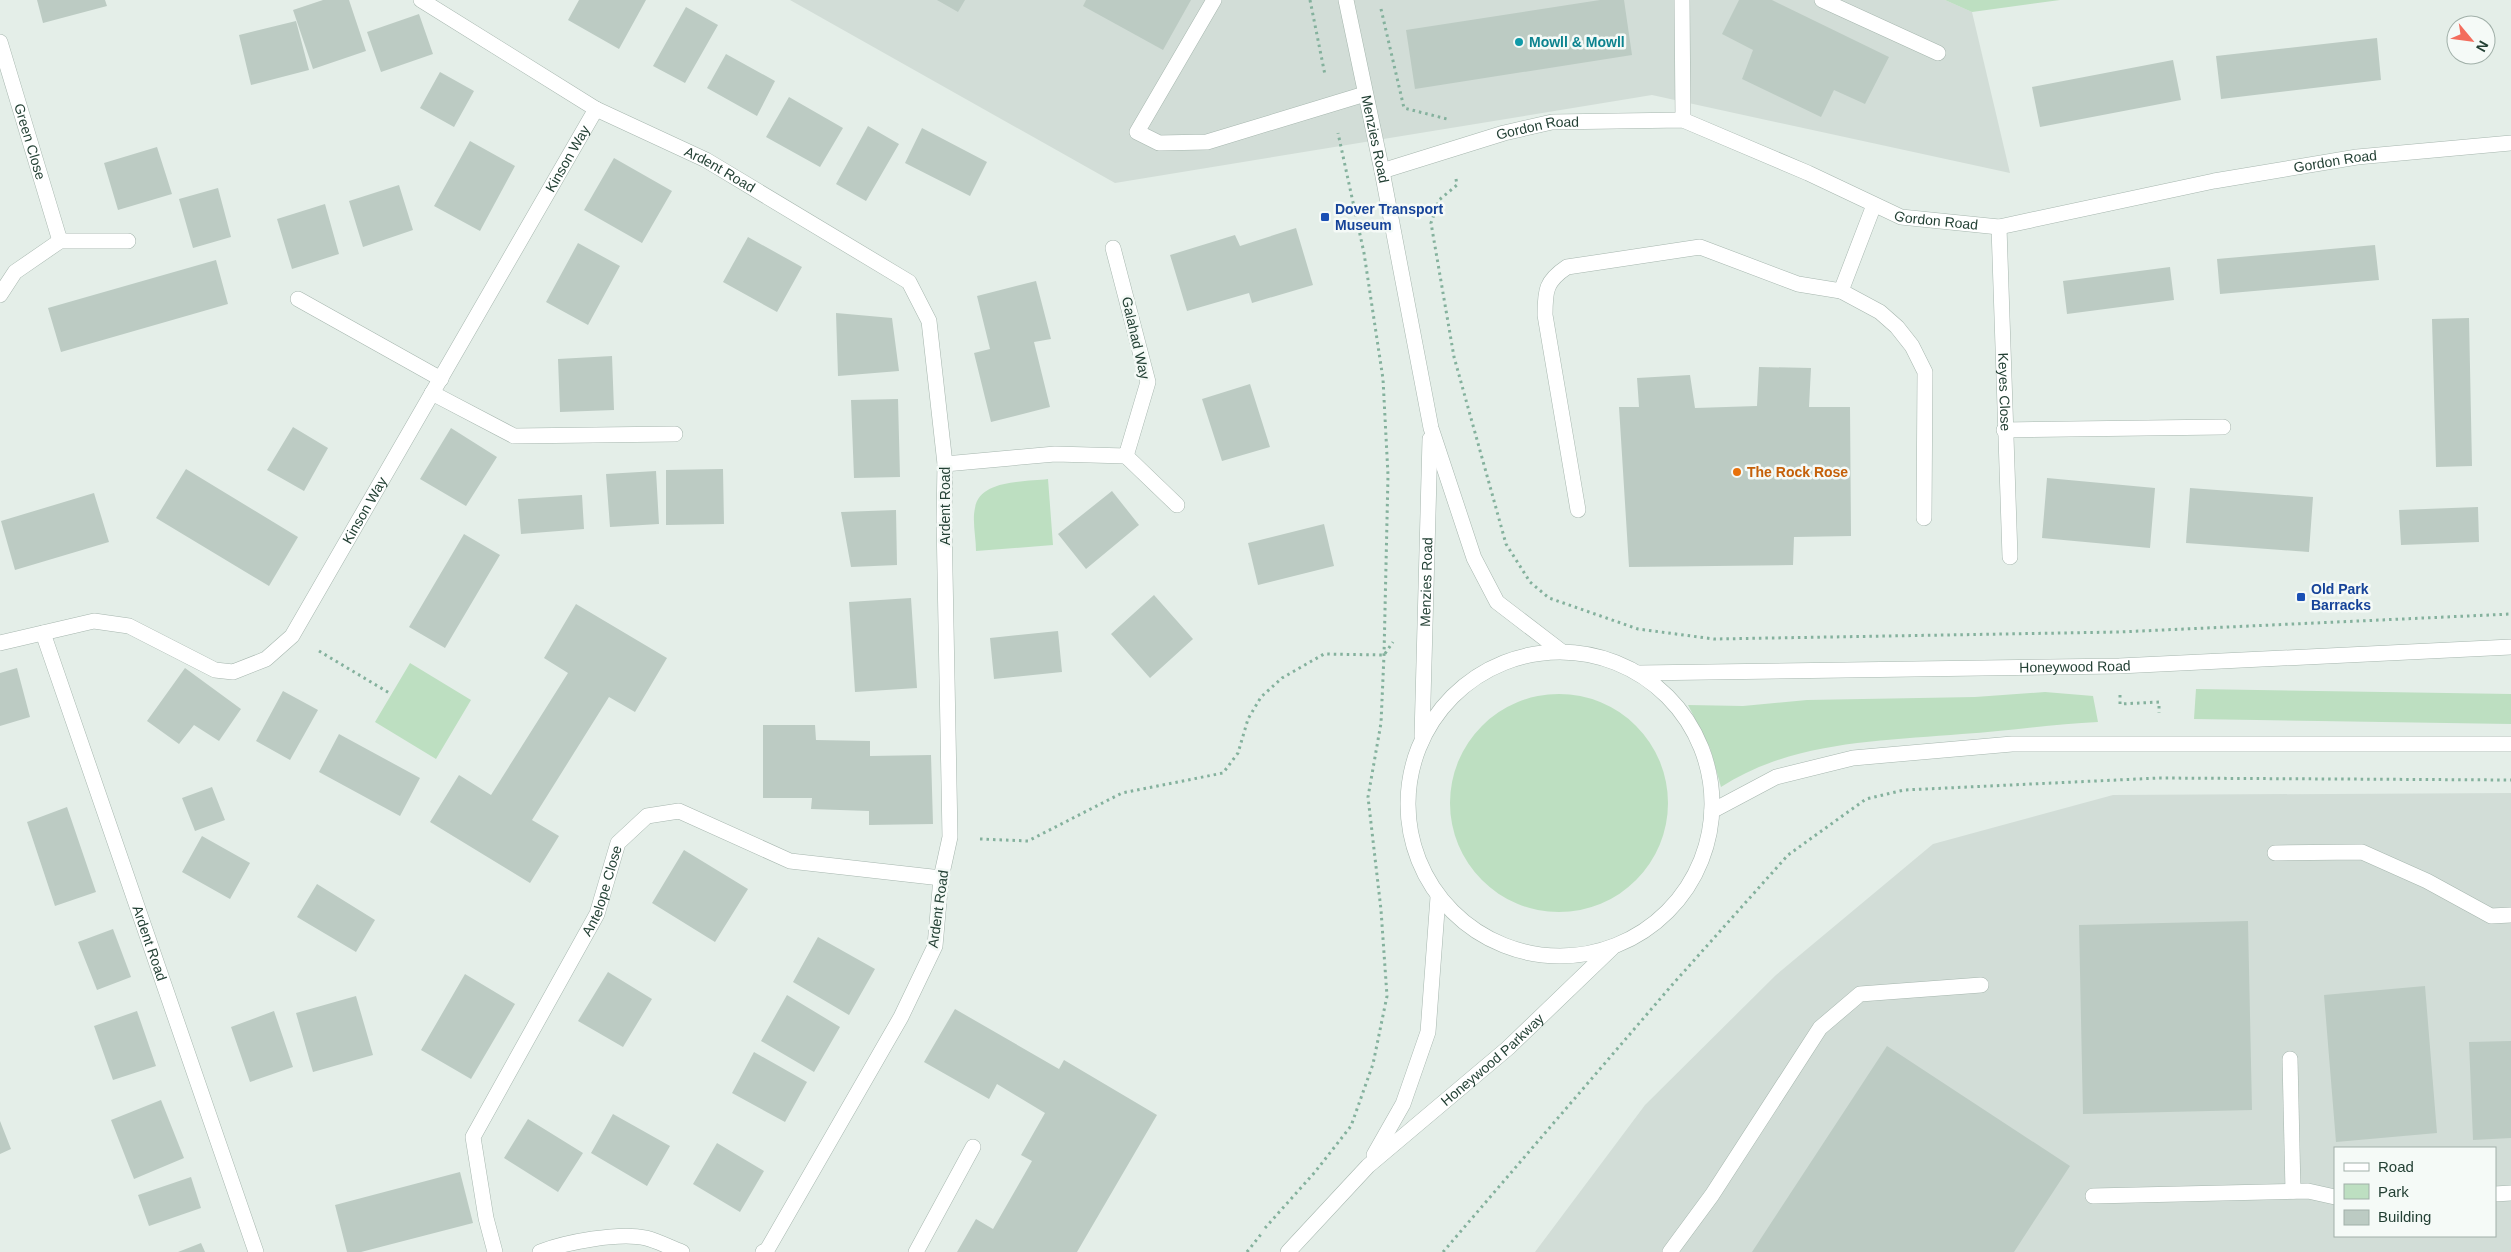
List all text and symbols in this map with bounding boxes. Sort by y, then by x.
north arrow [2446,15,2496,65]
place label: Mowll & Mowll [1529,34,1625,50]
marker: Mowll & Mowll [1513,36,1525,48]
text: N [2473,38,2492,55]
street label: Menzies Road [1358,93,1392,184]
street label: Green Close [11,102,49,182]
street label: Gordon Road [1494,113,1579,143]
street label: Kinson Way [542,122,593,195]
street label: Ardent Road [682,143,758,196]
street label: Gordon Road [2292,147,2378,176]
place label: Dover Transport Museum [1335,201,1443,233]
street label: Gordon Road [1891,207,1979,233]
marker: Dover Transport Museum [1319,211,1331,223]
street label: Galahad Way [1119,295,1153,381]
street label: Keyes Close [1995,352,2014,432]
place label: The Rock Rose [1747,464,1848,480]
marker: The Rock Rose [1731,466,1743,478]
street label: Ardent Road [937,467,953,545]
street label: Kinson Way [339,474,390,546]
street label: Menzies Road [1417,537,1435,627]
place label: Old Park Barracks [2311,581,2371,613]
marker: Old Park Barracks [2295,591,2307,603]
street label: Honeywood Road [2019,657,2131,675]
street label: Antelope Close [578,843,625,939]
street label: Ardent Road [925,869,951,949]
street label: Ardent Road [129,903,170,983]
street label: Honeywood Parkway [1438,1010,1547,1109]
legend [2334,1147,2496,1237]
text: Road [2378,1158,2414,1175]
text: Park [2378,1183,2409,1200]
text: Building [2378,1208,2431,1225]

